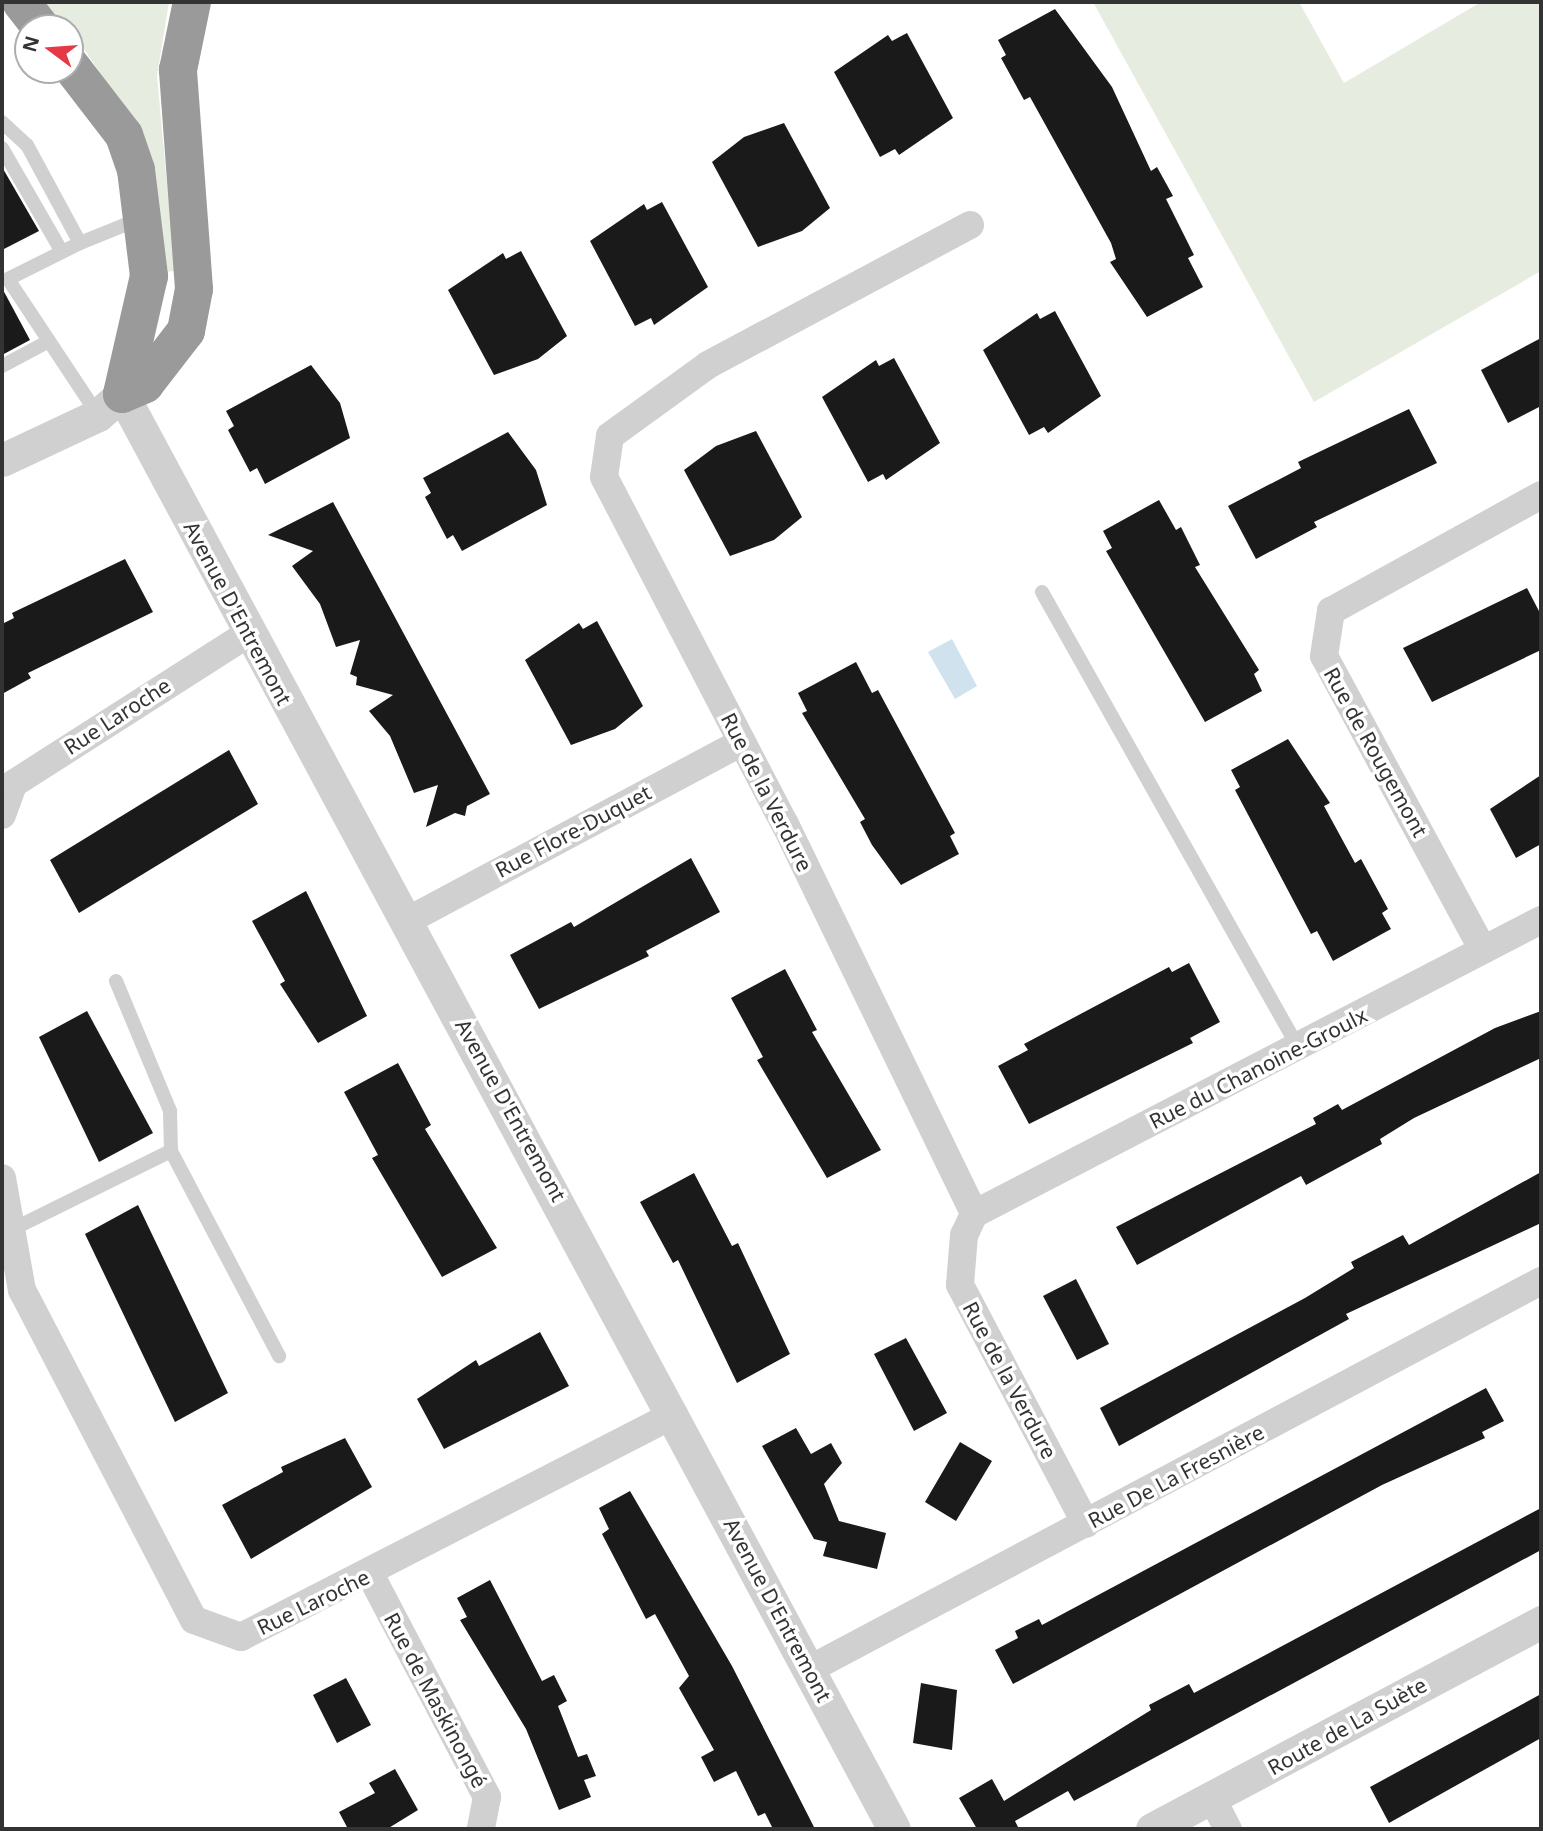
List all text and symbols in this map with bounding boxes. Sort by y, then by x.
north arrow [14,14,84,84]
text: N [16,33,45,55]
street label: Avenue D'Entremont [179,517,297,709]
street label: Rue de Rougemont [1319,663,1433,841]
street label: Rue Laroche [59,672,175,760]
street label: Rue de la Verdure [716,709,818,875]
street label: Rue Flore-Duquet [491,779,655,883]
street label: Rue du Chanoine-Groulx [1145,1002,1371,1134]
street label: Avenue D'Entremont [450,1014,572,1206]
street label: Rue de la Verdure [958,1297,1062,1463]
street label: Rue De La Fresnière [1084,1419,1268,1533]
street label: Avenue D'Entremont [719,1514,837,1706]
street label: Rue Laroche [253,1564,373,1640]
street label: Rue de Maskinongé [379,1608,493,1792]
street label: Route de La Suète [1263,1672,1431,1780]

